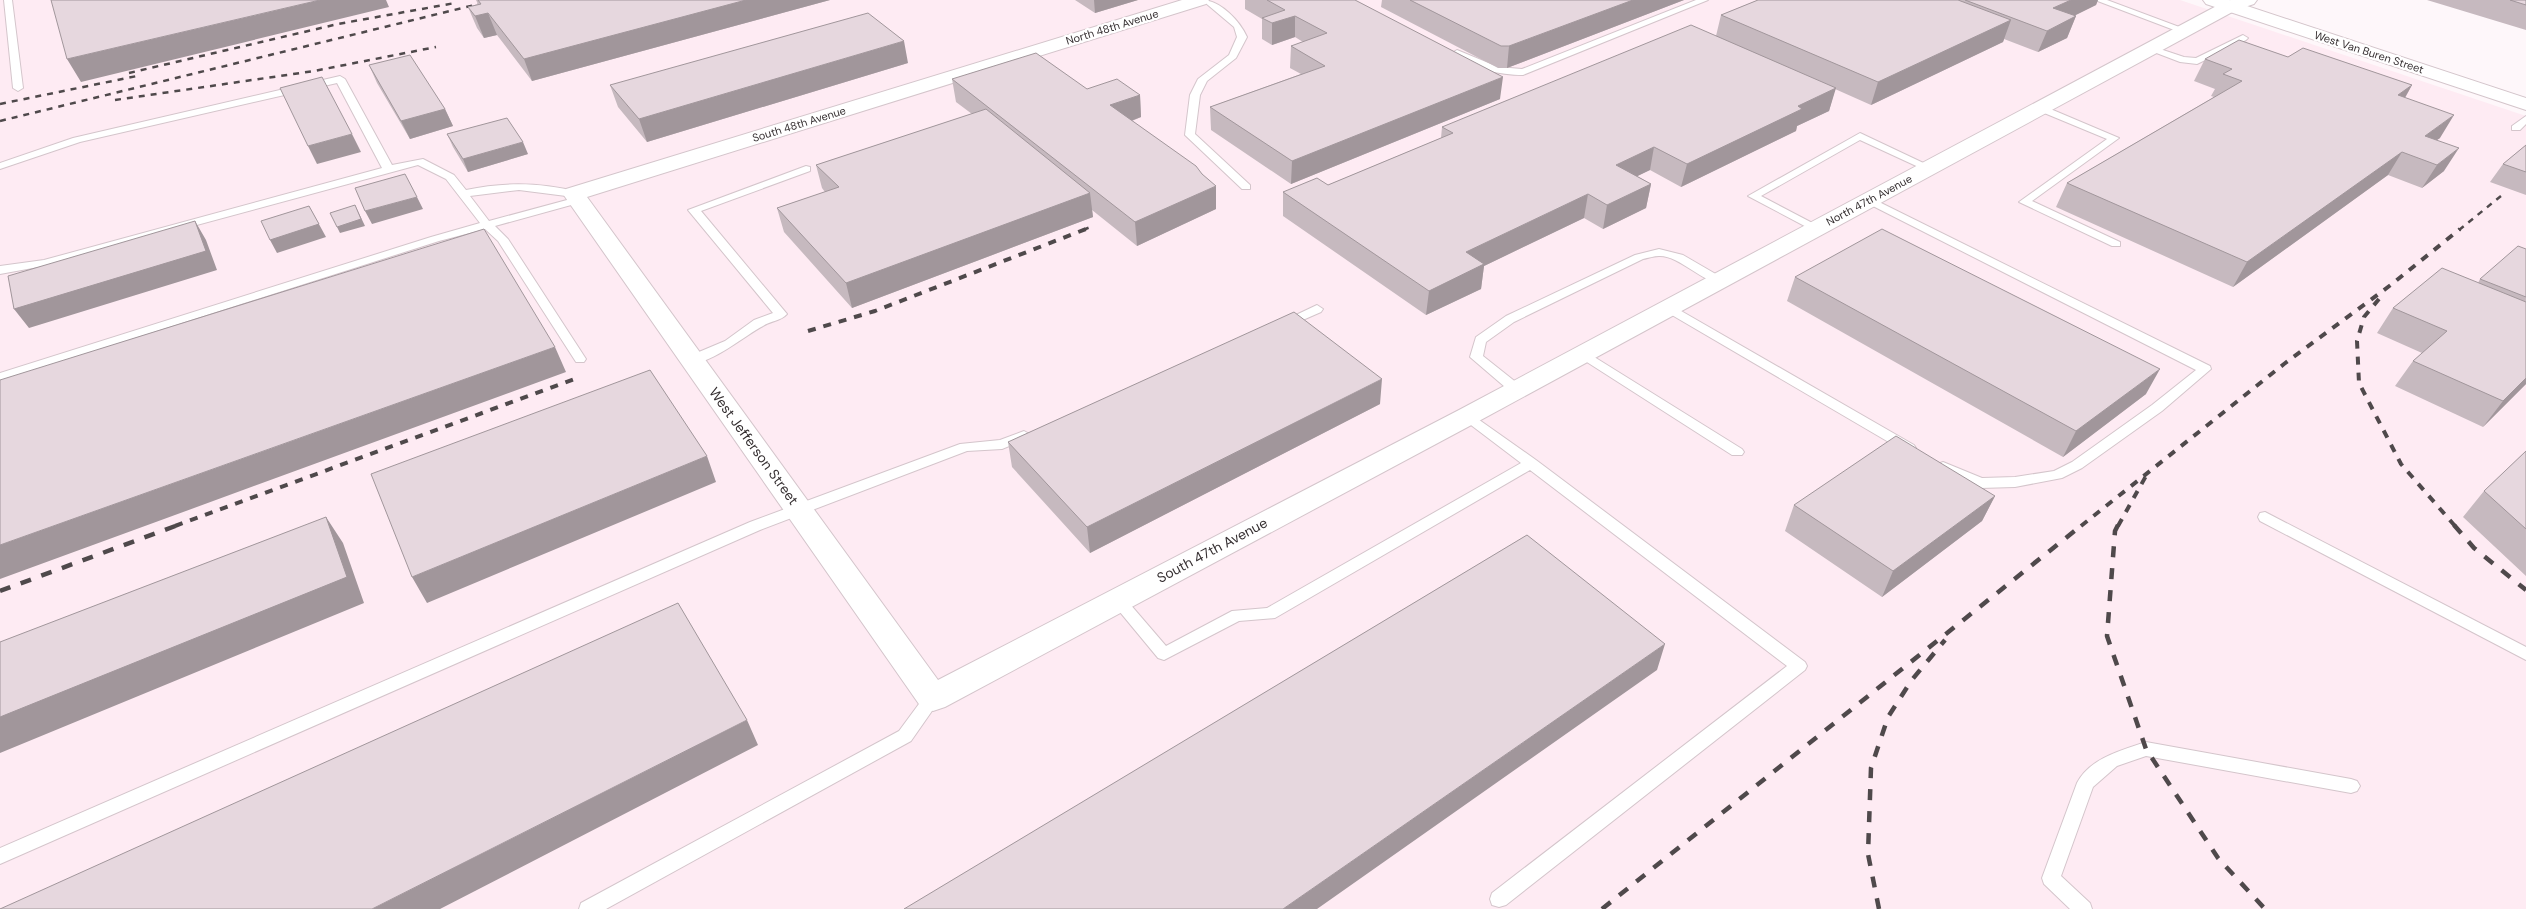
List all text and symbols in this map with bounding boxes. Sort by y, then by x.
street label: North 48th Avenue [1064,6,1160,48]
street label: West Van Buren Street [2312,28,2426,76]
street label: South 48th Avenue [751,103,847,145]
street label: North 47th Avenue [1824,171,1914,229]
street label: West Jefferson Street [705,384,803,508]
street label: South 47th Avenue [1154,513,1270,587]

